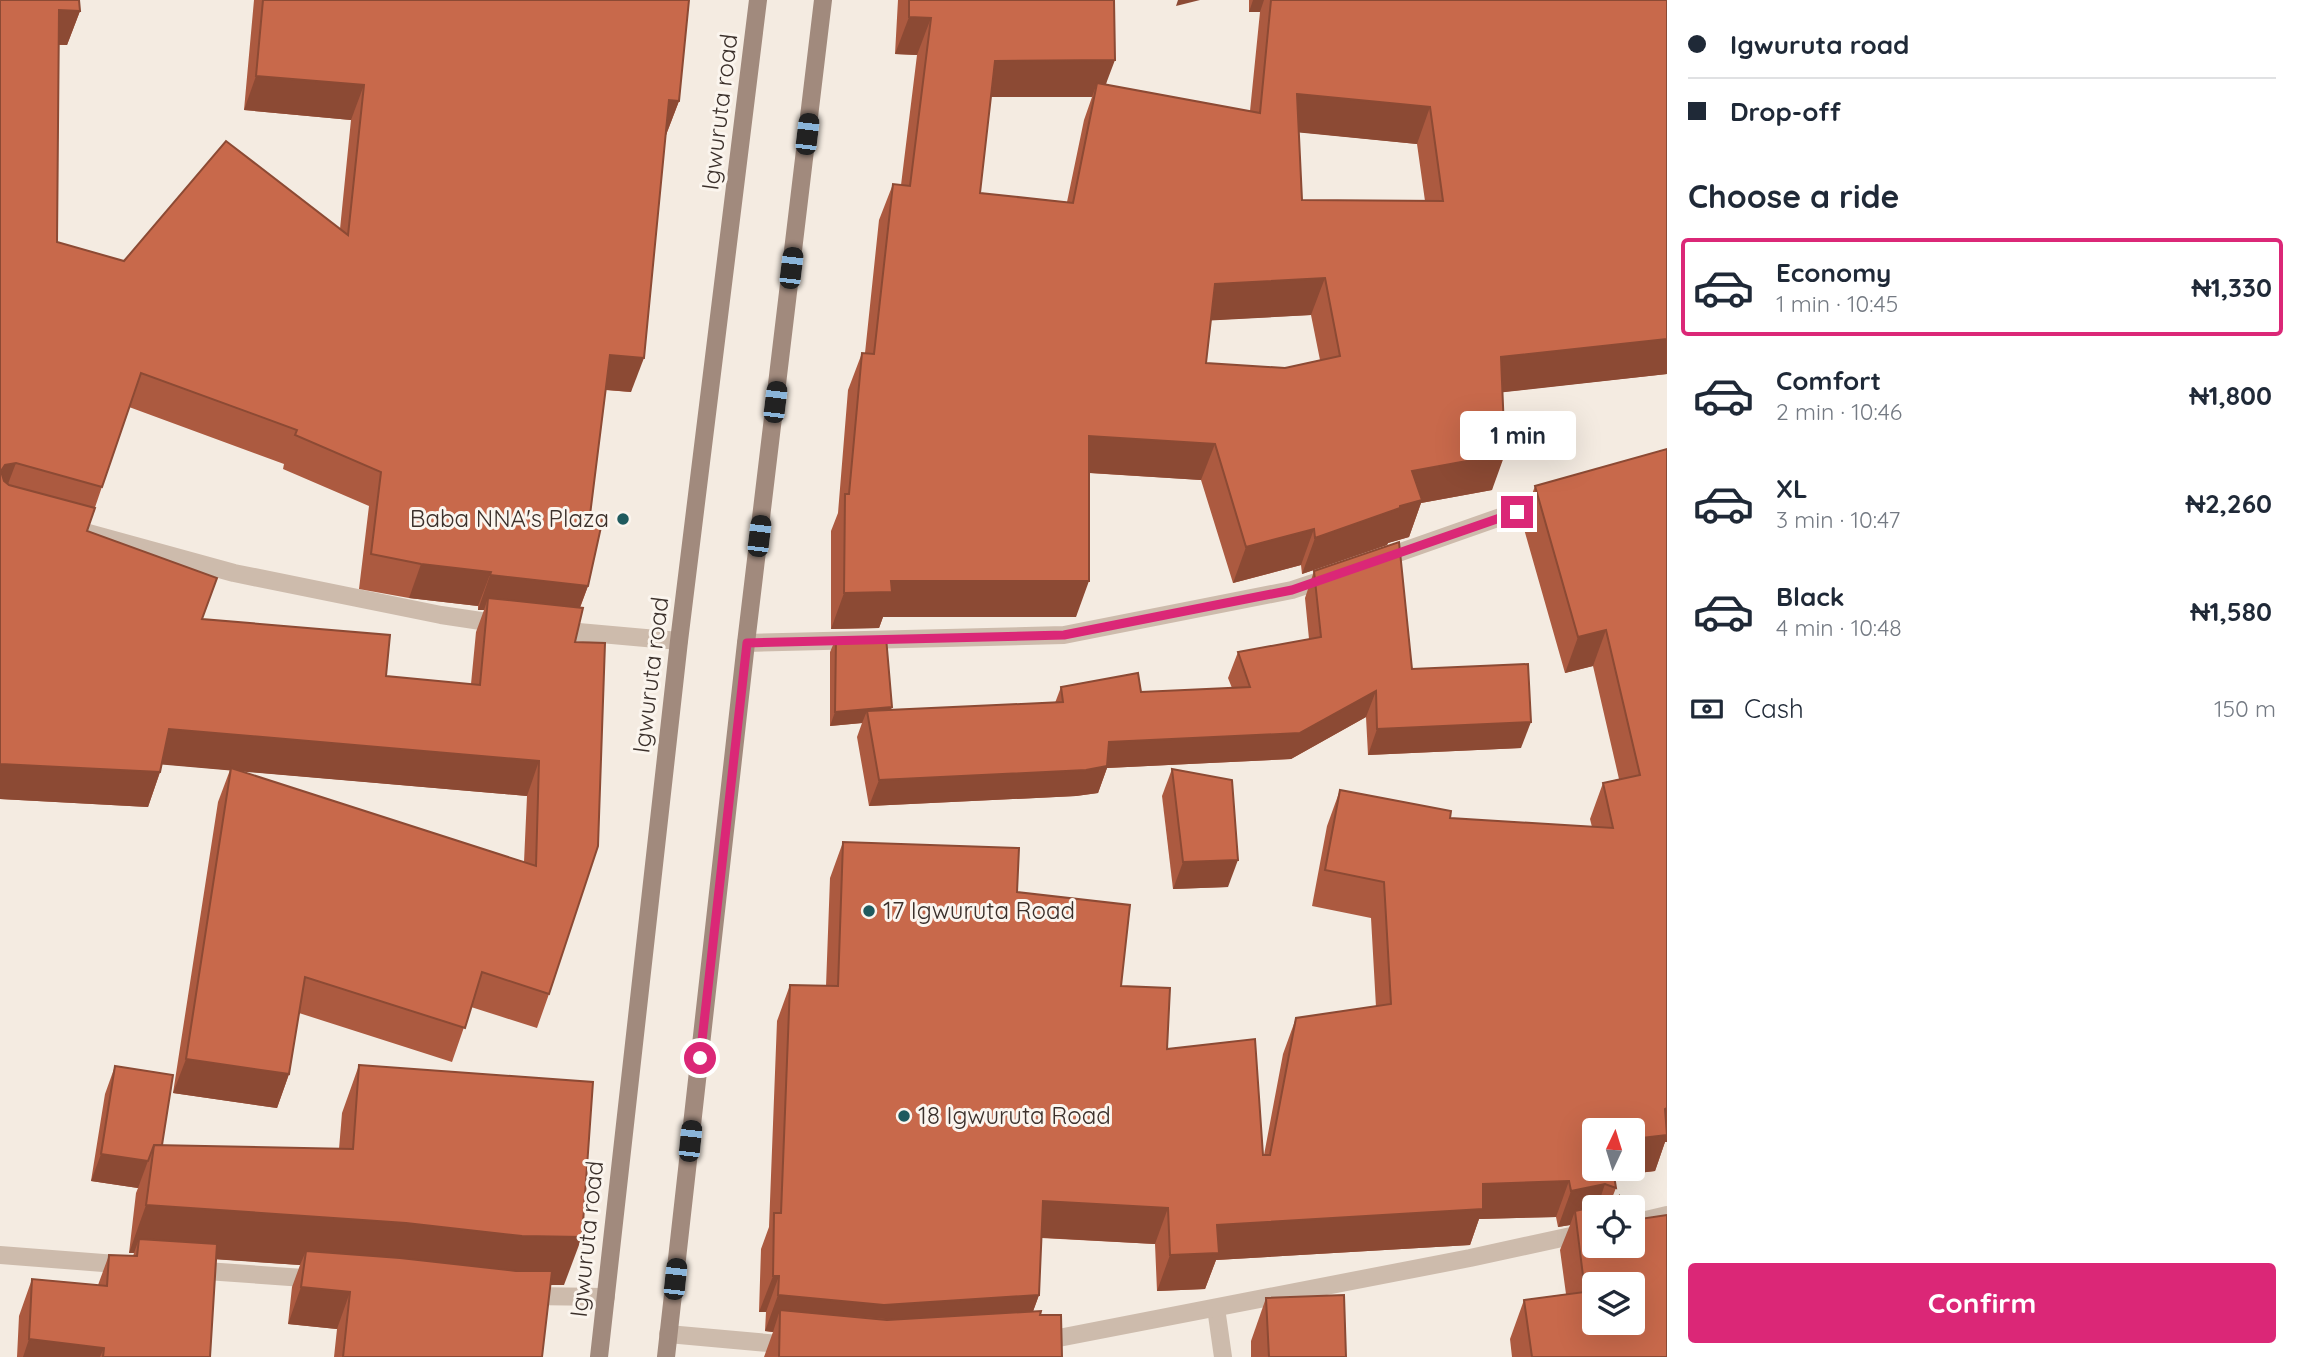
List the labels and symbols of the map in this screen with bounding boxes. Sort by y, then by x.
street label: Igwuruta road [695,32,743,192]
car [795,112,820,156]
car [779,246,804,290]
car [763,380,788,424]
callout: 1 min [1459,410,1575,460]
route end [1501,496,1533,528]
place label: Baba NNA's Plaza [410,503,609,533]
marker: Baba NNA's Plaza [615,511,631,527]
car [747,514,772,558]
street label: Igwuruta road [626,595,674,755]
place label: 17 Igwuruta Road [883,895,1075,925]
marker: 17 Igwuruta Road [861,903,877,919]
route start [684,1042,716,1074]
place label: 18 Igwuruta Road [918,1100,1111,1130]
marker: 18 Igwuruta Road [896,1108,912,1124]
north arrow [1582,1118,1645,1181]
car [678,1119,703,1163]
street label: Igwuruta road [563,1159,609,1319]
car [663,1257,688,1301]

